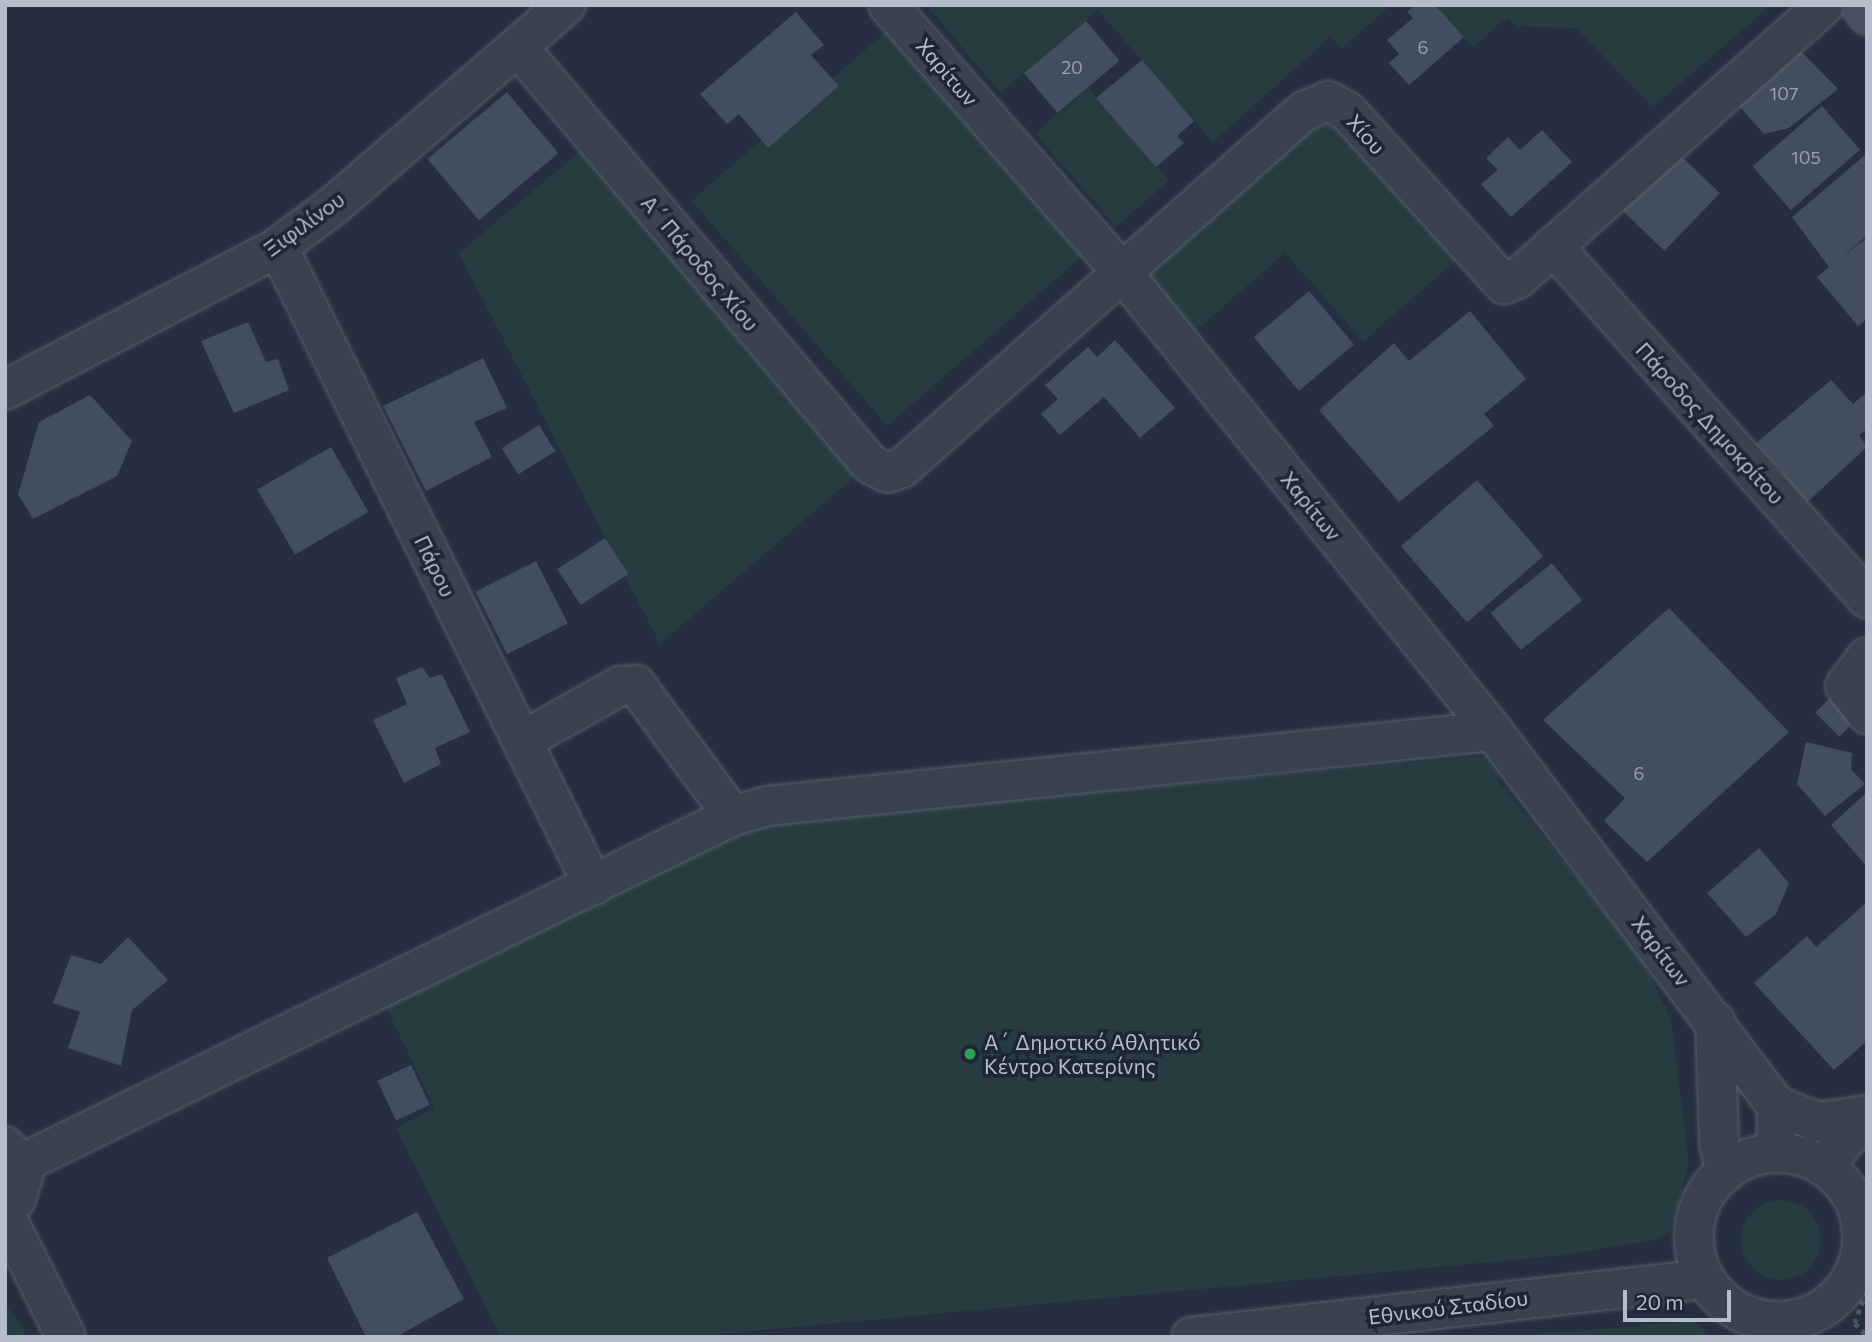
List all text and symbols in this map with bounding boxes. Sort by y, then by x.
street label: Χαρίτων [911,33,983,111]
house number: 6 [1418,36,1428,58]
house number: 20 [1061,56,1083,78]
house number: 107 [1770,82,1798,104]
street label: Χίου [1342,109,1390,159]
house number: 105 [1791,146,1821,168]
street label: Ξιφιλίνου [259,186,349,262]
street label: Α΄ Πάροδος Χίου [636,190,764,336]
street label: Πάροδος Δημοκρίτου [1631,337,1789,509]
street label: Χαρίτων [1276,467,1346,545]
street label: Πάρου [409,531,461,601]
house number: 6 [1634,762,1644,784]
street label: Χαρίτων [1627,911,1695,991]
place label: Α΄ Δημοτικό Αθλητικό Κέντρο Κατερίνης [984,1029,1201,1079]
marker: Α΄ Δημοτικό Αθλητικό Κέντρο Κατερίνης [962,1046,978,1062]
scale bar [1627,1276,1736,1320]
street label: Εθνικού Σταδίου [1367,1285,1529,1329]
text: 20 m [1636,1289,1684,1314]

